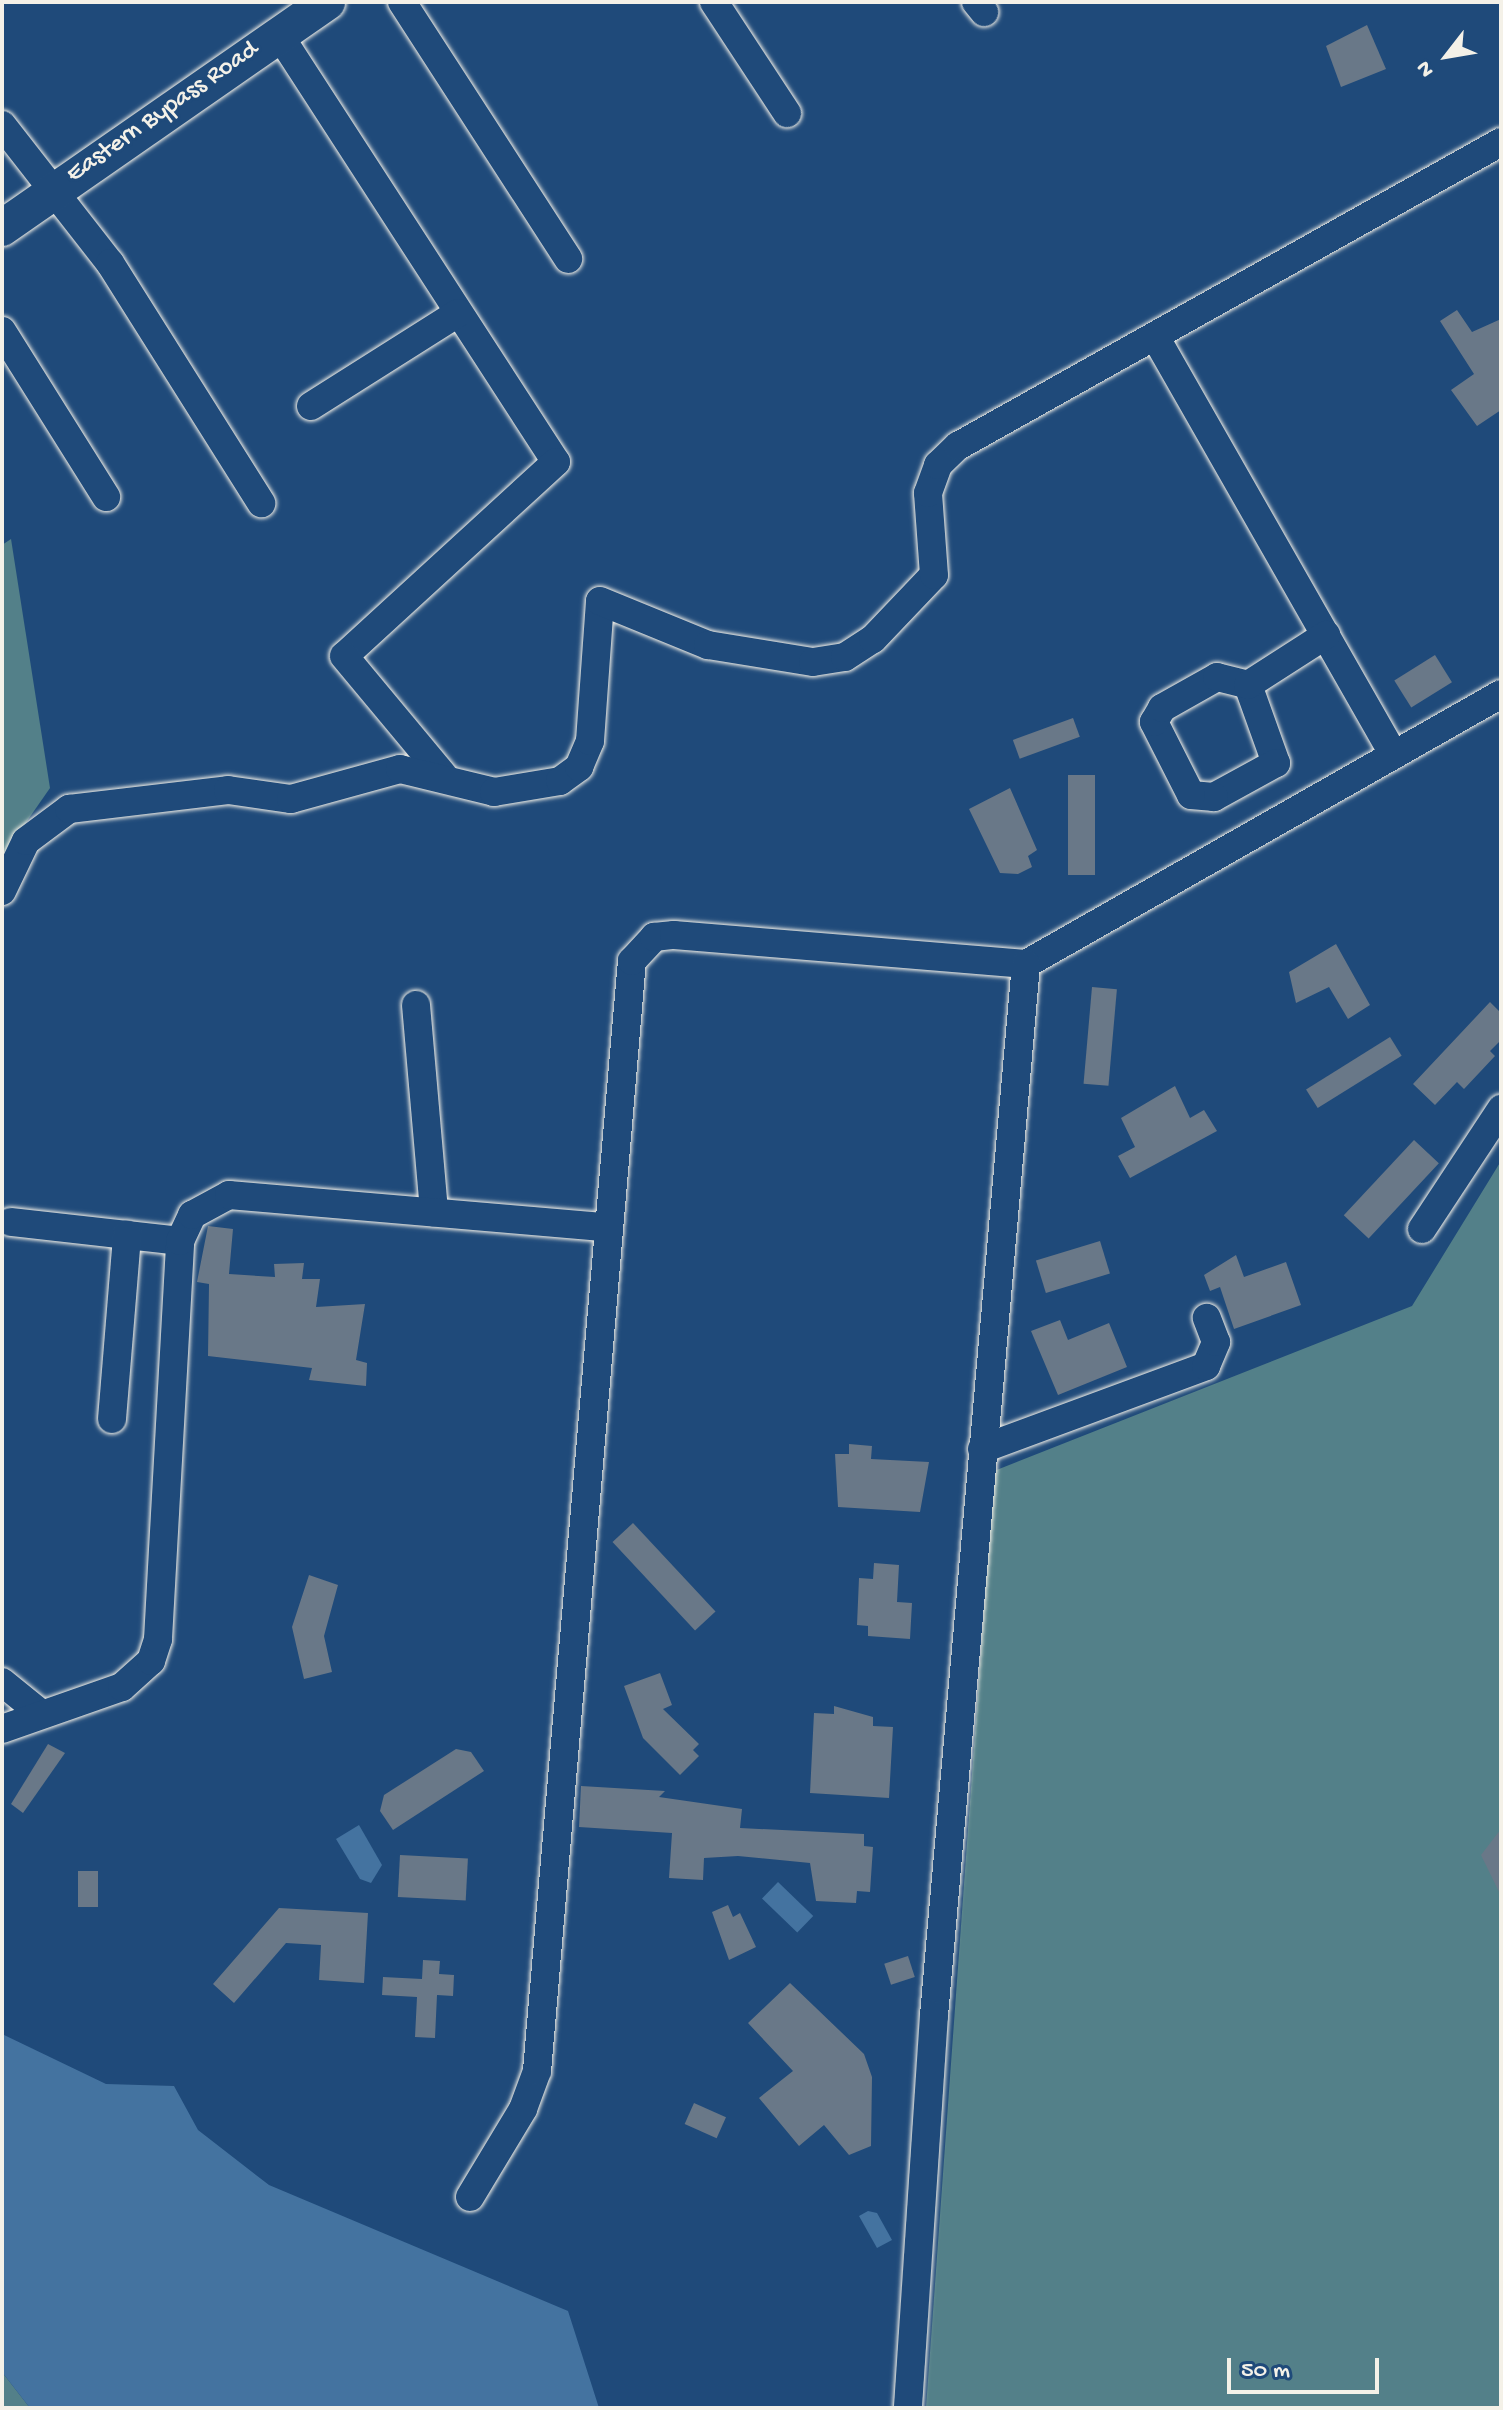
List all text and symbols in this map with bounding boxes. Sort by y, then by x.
north arrow [1407,16,1487,96]
street label: Eastern Bypass Road [61,35,265,191]
text: N [1412,56,1441,81]
scale bar [1231,2342,1383,2392]
text: 50 m [1241,2357,1290,2386]

